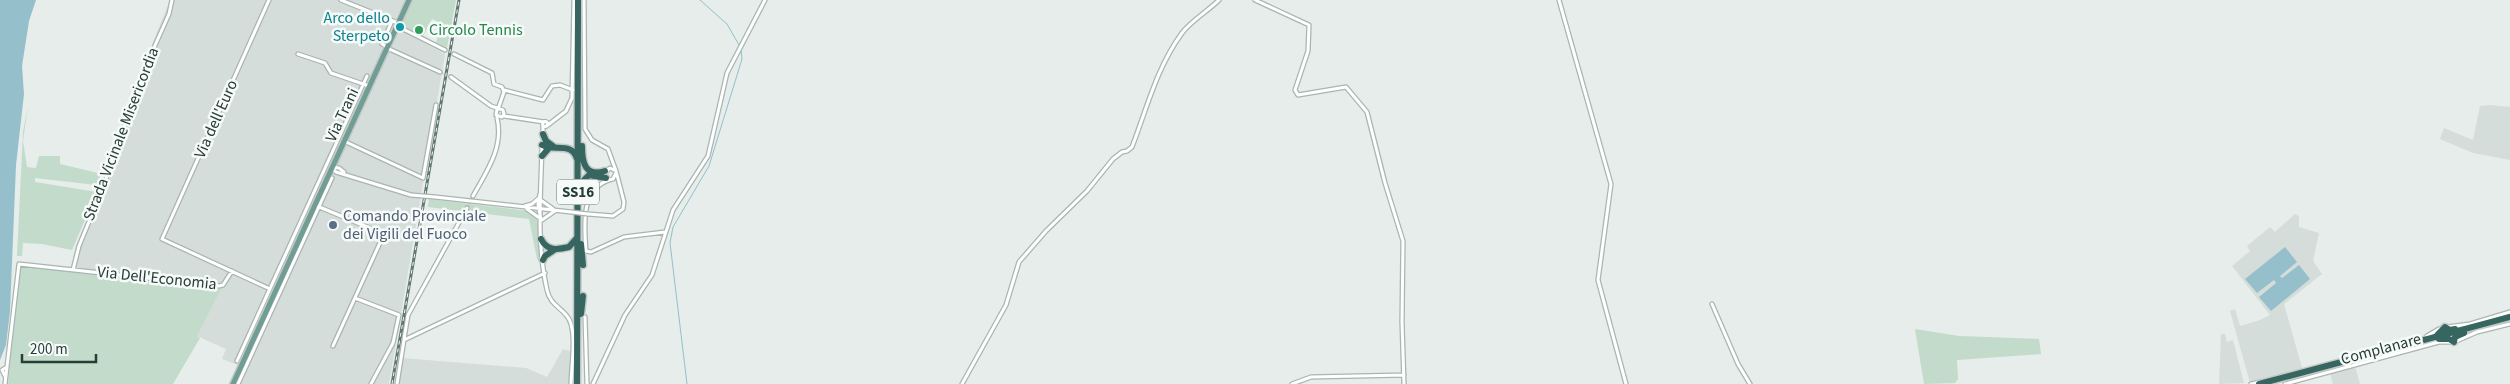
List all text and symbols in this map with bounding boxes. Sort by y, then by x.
place label: Arco dello Sterpeto [323,7,390,47]
place label: Circolo Tennis [429,19,523,41]
marker: Arco dello Sterpeto [394,21,406,33]
marker: Circolo Tennis [413,24,425,36]
street label: Strada Vicinale Misericordia [78,44,164,224]
street label: Via dell'Euro [189,76,243,162]
street label: Via Trani [320,84,364,146]
road number: SS16 [557,180,599,204]
place label: Comando Provinciale dei Vigili del Fuoco [343,205,486,245]
marker: Comando Provinciale dei Vigili del Fuoco [327,219,339,231]
street label: Via Dell'Economia [96,261,218,295]
street label: Complanare [2338,328,2424,370]
scale bar [22,332,96,364]
text: 200 m [30,339,68,360]

